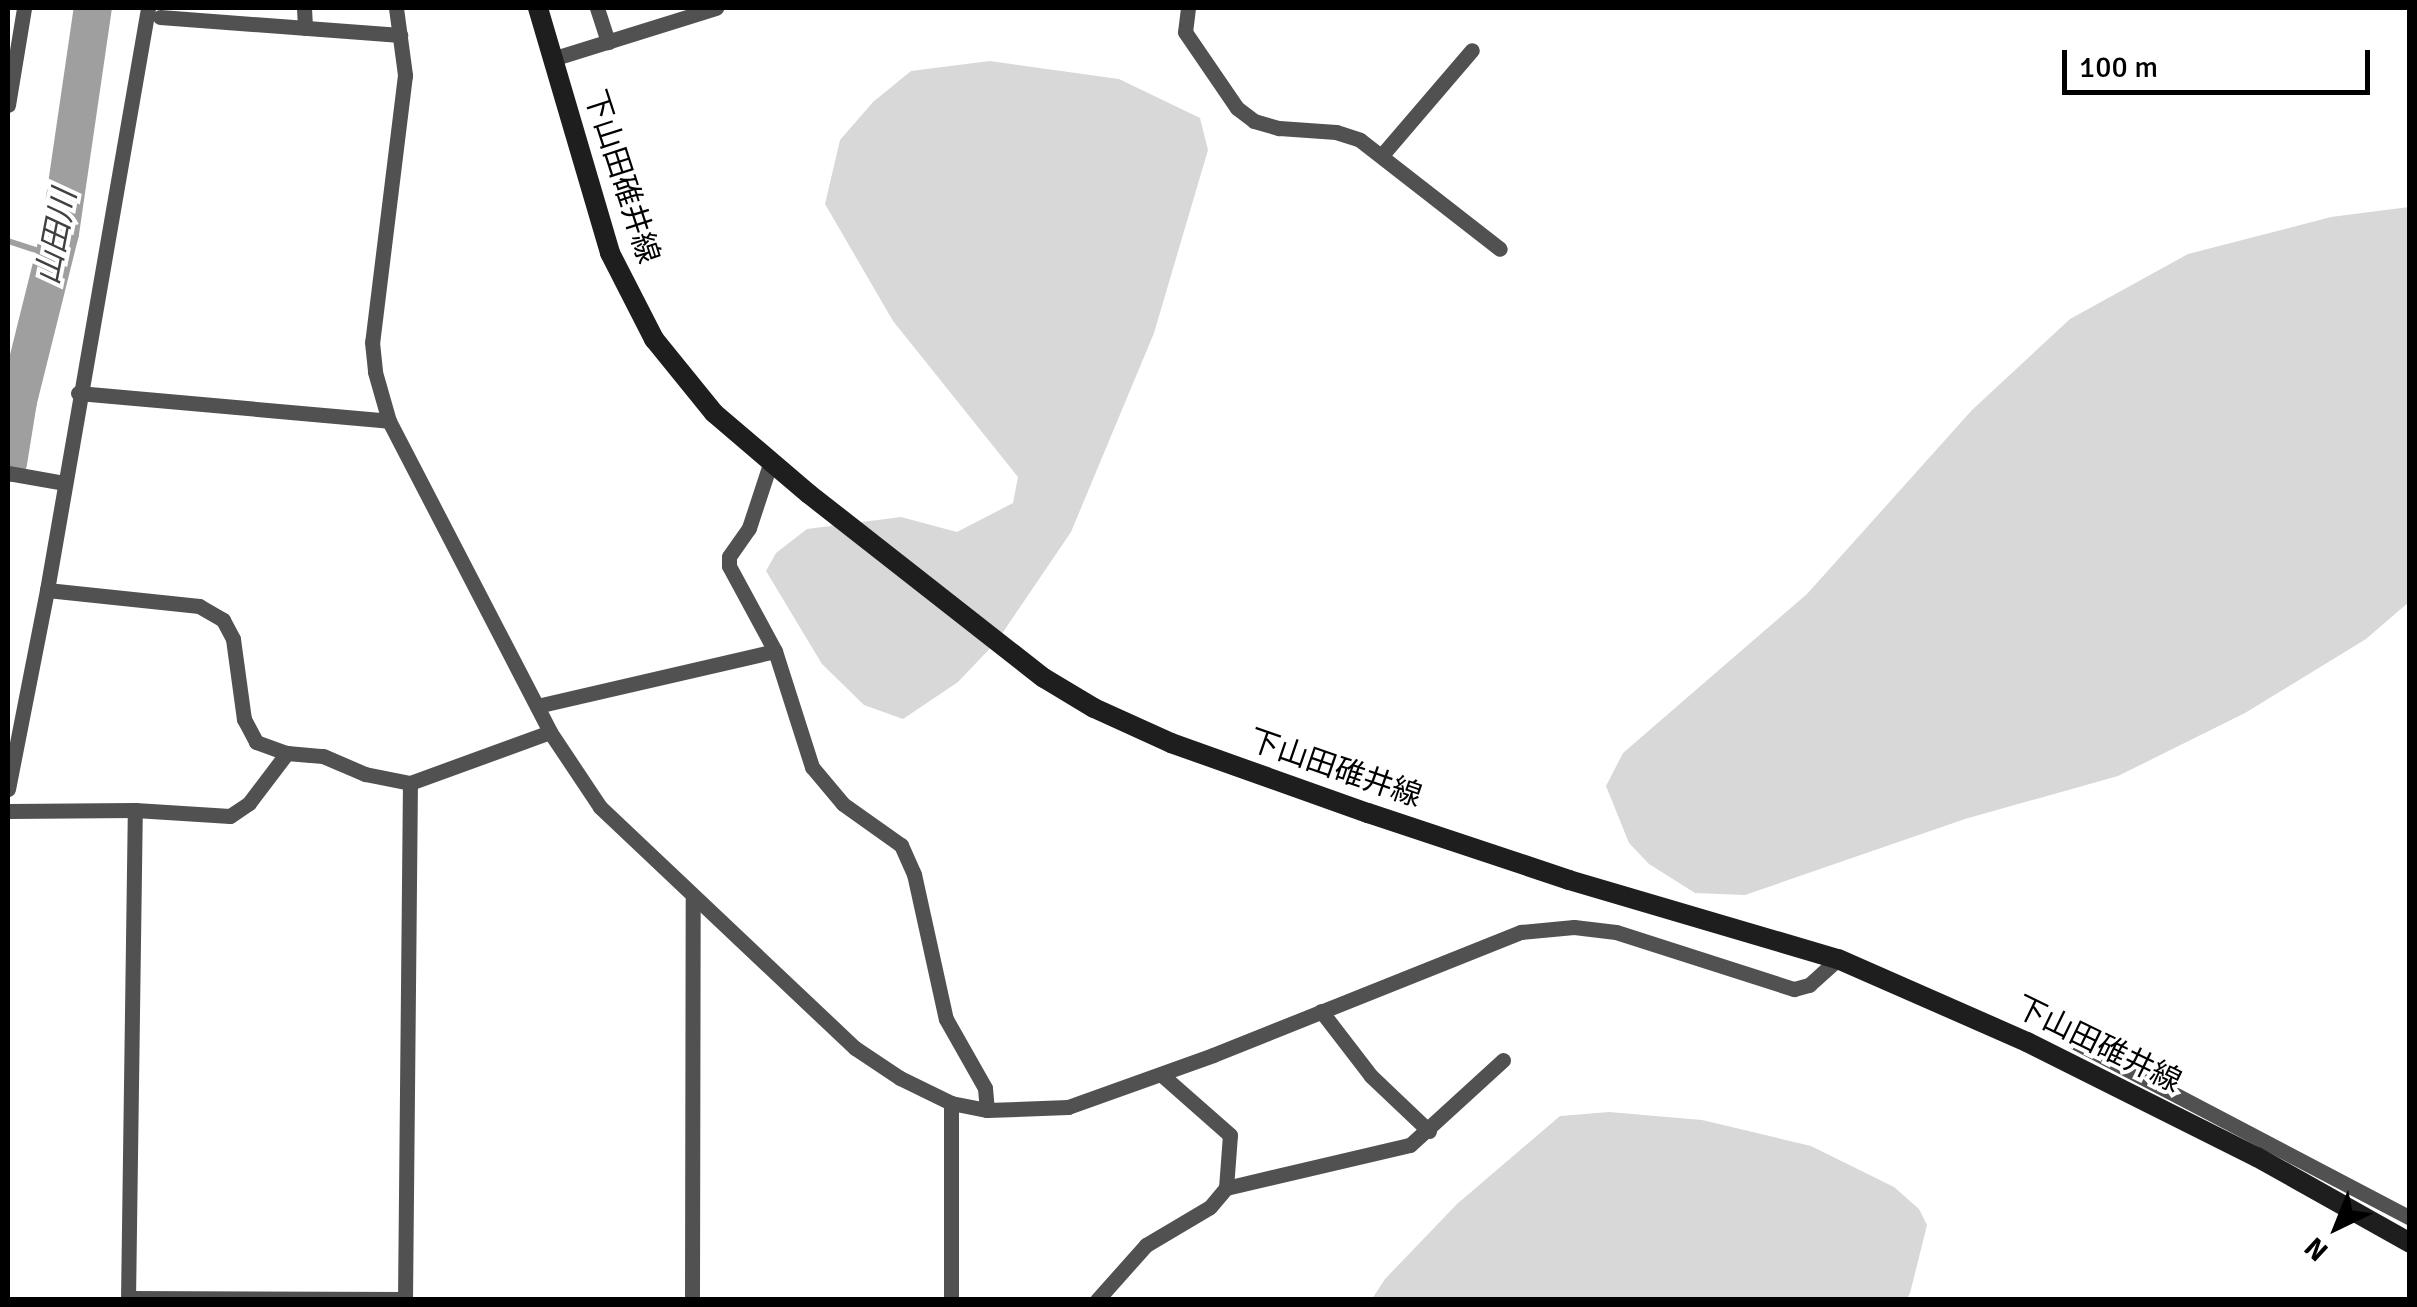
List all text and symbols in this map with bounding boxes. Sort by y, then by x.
scale bar [2067,30,2374,92]
text: 100 m [2079,49,2158,86]
street label: 下山田碓井線 [576,86,666,268]
water label: 山田川 [29,186,85,288]
street label: 下山田碓井線 [1244,723,1426,815]
street label: 下山田碓井線 [2009,989,2187,1101]
north arrow [2287,1177,2387,1277]
text: N [2298,1230,2335,1268]

